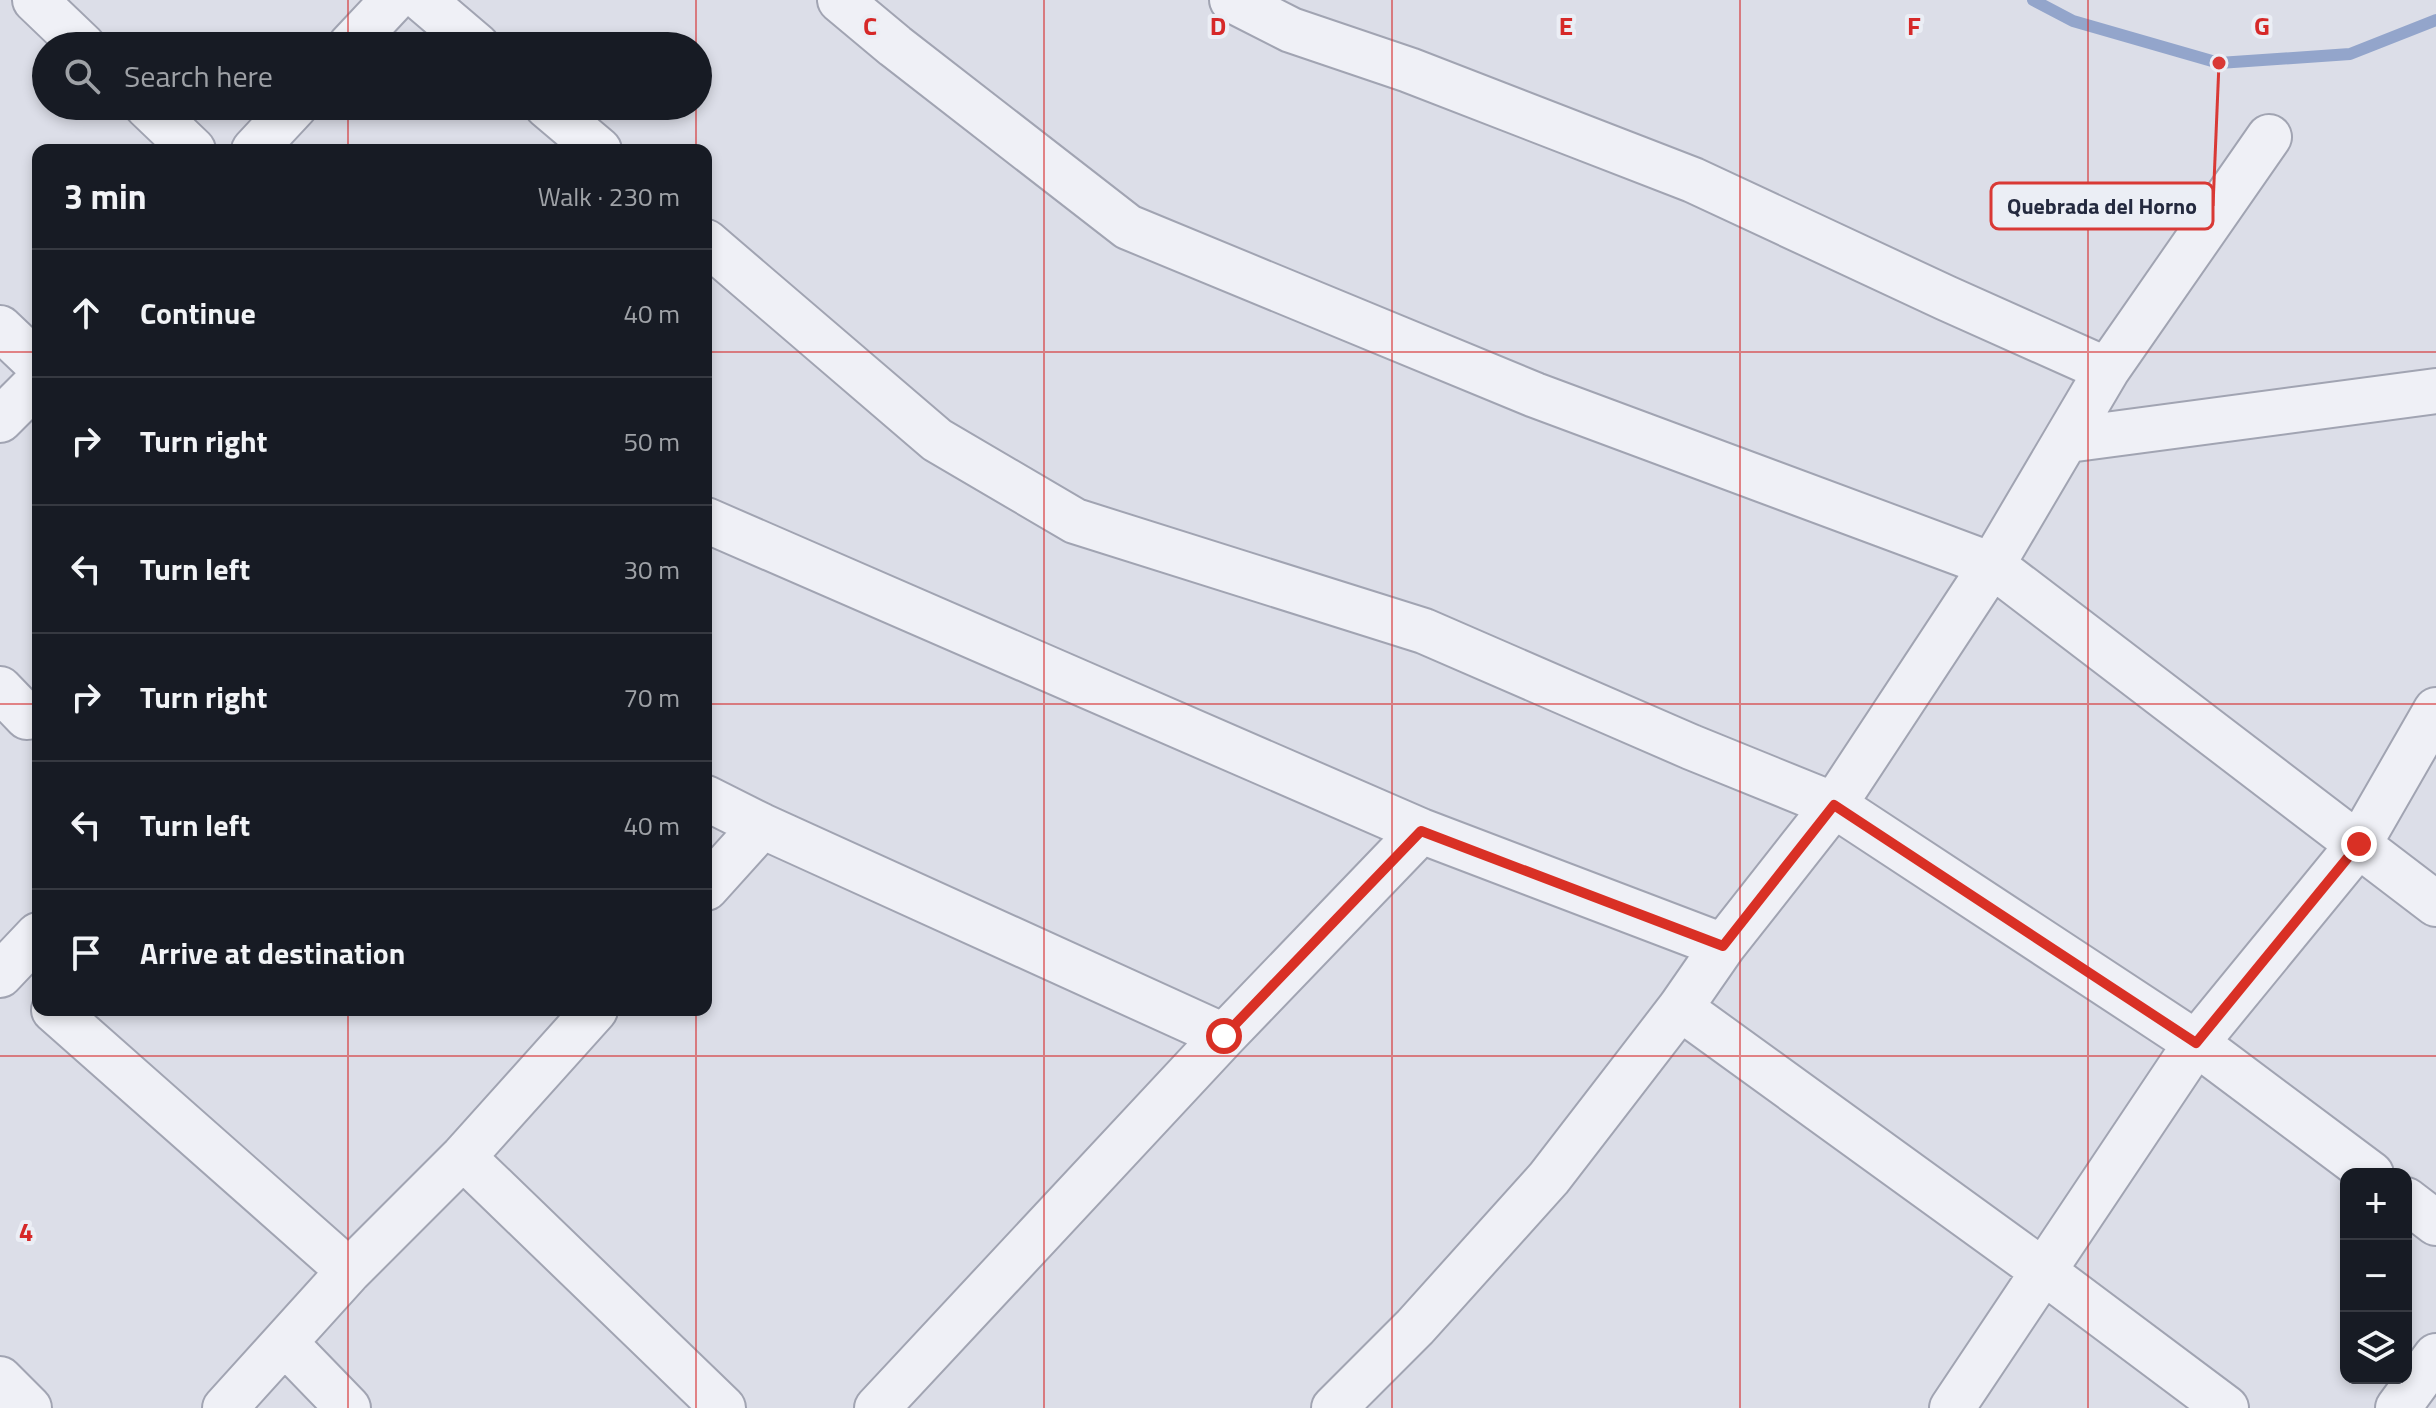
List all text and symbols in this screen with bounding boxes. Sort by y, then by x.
text: C [863,6,877,45]
text: D [1210,6,1226,45]
text: E [1559,6,1573,45]
text: F [1907,6,1921,45]
text: G [2254,6,2270,45]
search box [32,32,712,120]
text: Search here [124,53,273,99]
icon: search [60,54,104,98]
text: 3 min [64,170,147,222]
text: Walk · 230 m [538,177,680,216]
callout: Quebrada del Horno [1991,183,2213,229]
text: Quebrada del Horno [2007,189,2197,223]
text: Continue [140,290,256,336]
icon: ahead [64,291,108,335]
text: 40 m [623,294,680,333]
text: Turn right [140,418,268,464]
icon: right [64,419,108,463]
text: 50 m [623,422,680,461]
text: Turn left [140,546,250,592]
icon: left [64,547,108,591]
text: 30 m [623,550,680,589]
text: Turn right [140,674,268,720]
icon: right [64,675,108,719]
text: 70 m [623,678,680,717]
text: Turn left [140,802,250,848]
icon: left [64,803,108,847]
text: 40 m [623,806,680,845]
route end [2341,826,2377,862]
text: Arrive at destination [140,930,405,976]
icon: arrive [64,931,108,975]
route start [1206,1018,1242,1054]
map controls [2340,1168,2412,1384]
button: + [2340,1168,2412,1240]
text: 4 [19,1212,33,1251]
button: − [2340,1240,2412,1312]
button: layers [2340,1312,2412,1384]

